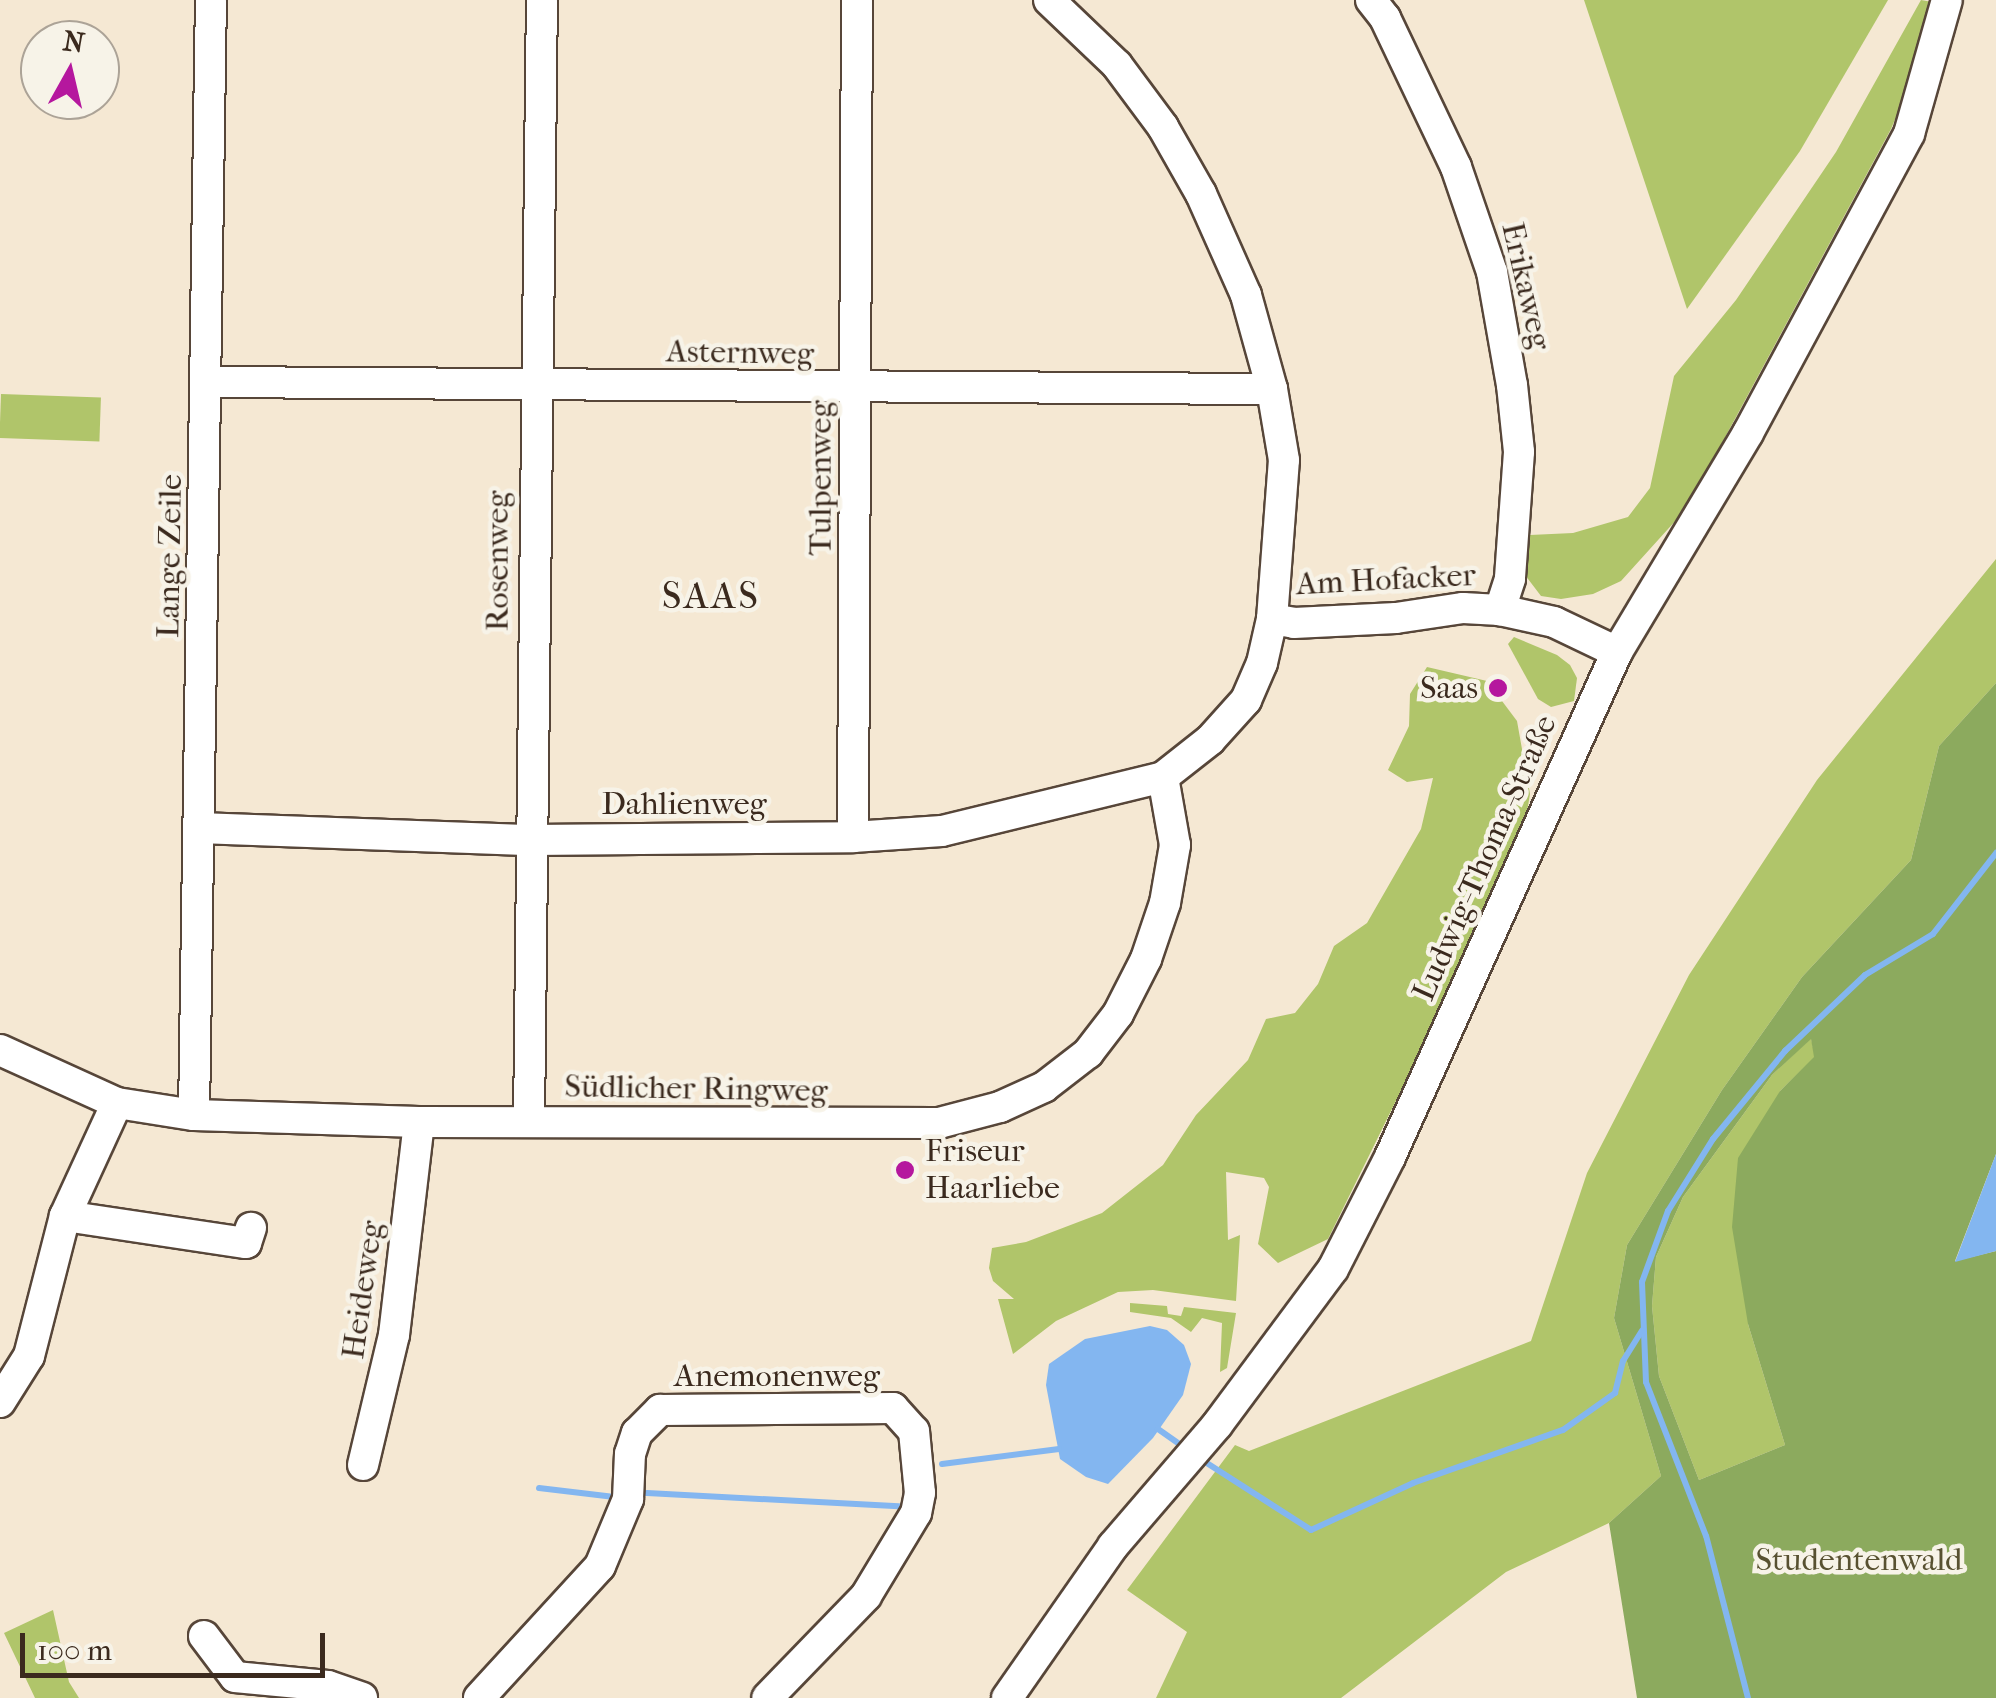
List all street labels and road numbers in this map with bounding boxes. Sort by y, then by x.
street label: Erikaweg [1493,219,1559,353]
street label: Asternweg [666,333,814,373]
street label: Tulpenweg [802,400,840,556]
street label: Lange Zeile [149,474,191,638]
street label: Rosenweg [479,491,517,631]
street label: Am Hofacker [1295,556,1477,604]
street label: Ludwig-Thoma-Straße [1405,709,1565,1007]
street label: Dahlienweg [601,785,767,823]
street label: Südlicher Ringweg [564,1068,828,1110]
street label: Heideweg [334,1218,392,1362]
street label: Anemonenweg [674,1357,880,1395]

